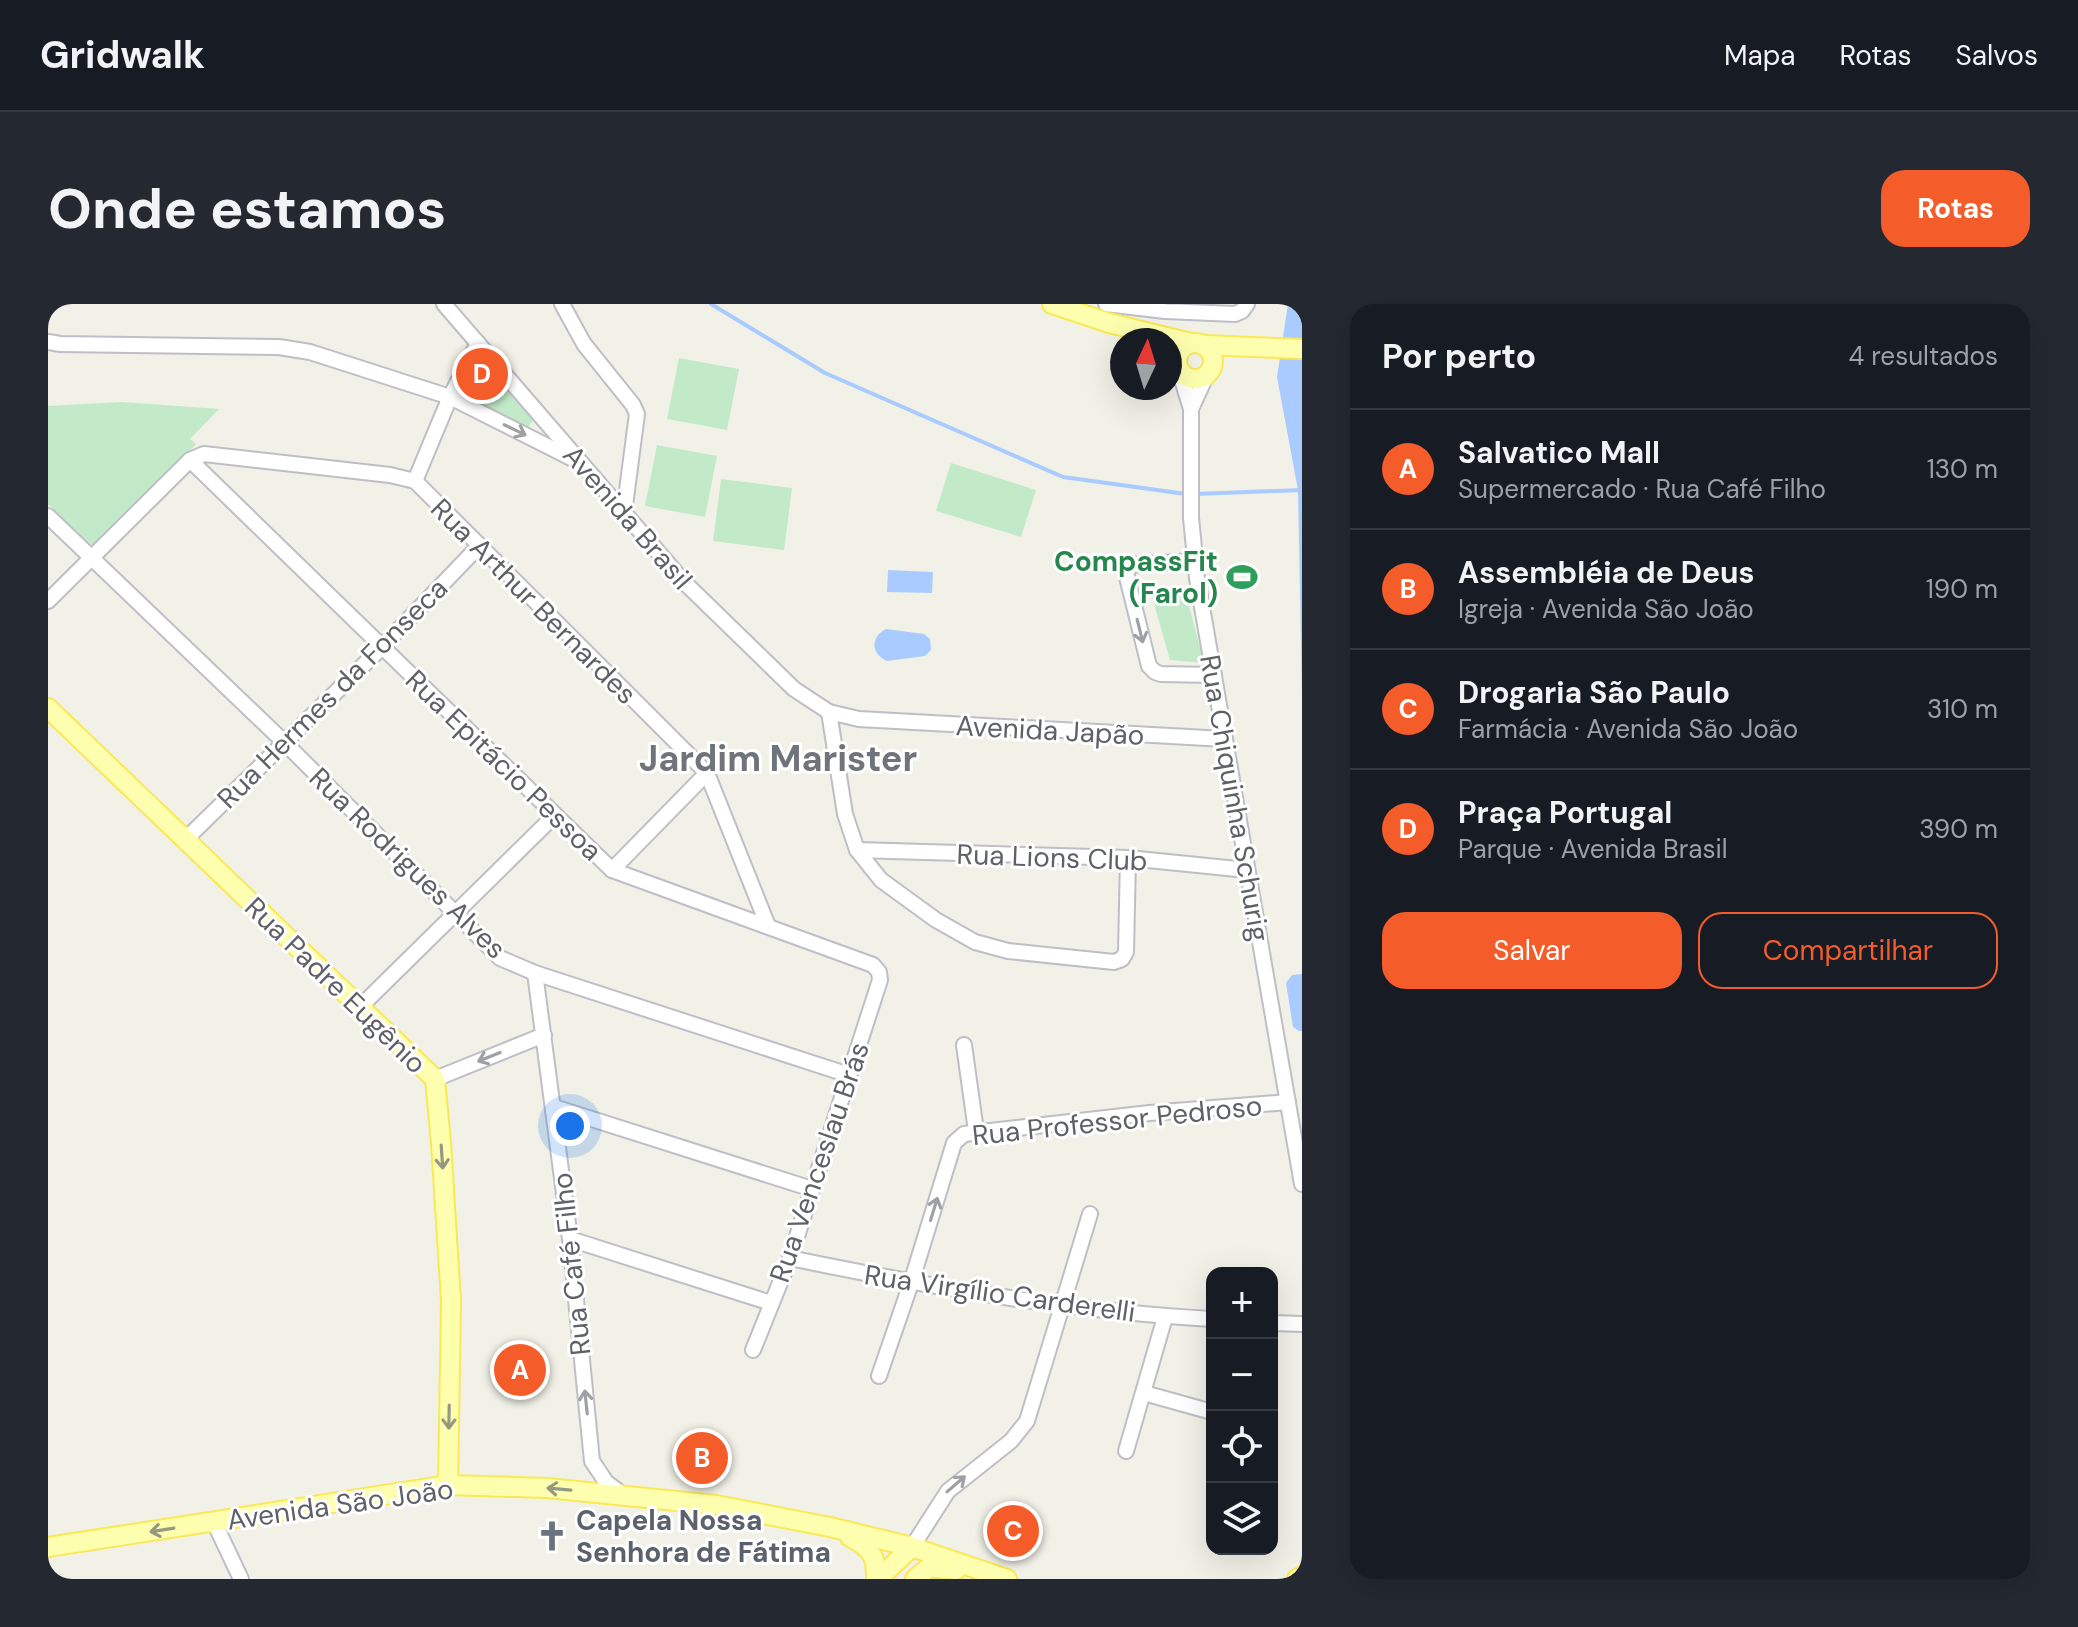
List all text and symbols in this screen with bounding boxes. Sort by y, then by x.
text: Gridwalk [40,30,205,80]
text: Mapa [1724,37,1795,74]
text: Rotas [1839,37,1912,74]
text: Salvos [1956,37,2038,74]
button: Rotas [1881,170,2030,247]
text: Onde estamos [48,172,446,245]
north arrow [1110,328,1182,400]
text: Por perto [1382,334,1536,379]
text: 4 resultados [1849,339,1998,373]
pin: D [456,344,508,404]
one-way arrow [502,422,526,438]
text: Salvatico Mall [1458,433,1660,472]
street label: Avenida Brasil [555,437,701,597]
text: A [1399,452,1417,486]
text: 130 m [1927,452,1998,486]
text: Supermercado · Rua Café Filho [1458,472,1826,506]
street label: Rua Arthur Bernardes [423,490,645,712]
place label: CompassFit (Farol) [1054,543,1218,612]
text: Assembléia de Deus [1458,553,1755,592]
sports icon: CompassFit (Farol) [1225,560,1259,594]
street label: Rua Hermes da Fonseca [209,570,456,817]
text: B [1400,572,1416,606]
text: 190 m [1926,572,1998,606]
text: Igreja · Avenida São João [1458,592,1754,626]
one-way arrow [1134,618,1149,644]
street label: Rua Chiquinha Schurig [1191,652,1278,944]
street label: Rua Epitácio Pessoa [397,662,610,869]
text: Drogaria São Paulo [1458,673,1730,712]
text: C [1398,692,1418,726]
text: 310 m [1927,692,1998,726]
street label: Avenida Japão [955,707,1145,754]
text: Farmácia · Avenida São João [1458,712,1798,746]
district label: Jardim Marister [639,735,917,782]
street label: Rua Rodrigues Alves [301,760,514,967]
text: Praça Portugal [1458,793,1672,832]
text: D [1399,812,1417,846]
text: 390 m [1919,812,1998,846]
text: Parque · Avenida Brasil [1458,832,1728,866]
street label: Rua Lions Club [956,836,1148,879]
street label: Rua Padre Eugênio [237,889,435,1082]
button: Salvar [1382,912,1682,989]
button: Compartilhar [1698,912,1998,989]
street label: Rua Venceslau Brás [761,1037,878,1287]
one-way arrow [477,1051,502,1065]
street label: Rua Professor Pedroso [970,1087,1264,1154]
your location [550,1106,590,1146]
one-way arrow [435,1143,450,1170]
street label: Rua Café Filho [544,1171,599,1357]
one-way arrow [927,1196,942,1222]
street label: Rua Virgílio Carderelli [862,1256,1138,1331]
map controls [1206,1267,1278,1555]
button: + [1206,1267,1278,1339]
button: − [1206,1339,1278,1411]
pin: A [494,1340,546,1400]
one-way arrow [578,1389,593,1416]
one-way arrow [441,1403,457,1430]
button: locate [1206,1411,1278,1483]
pin: B [676,1428,728,1488]
street label: Avenida São João [225,1470,456,1539]
one-way arrow [946,1475,966,1493]
one-way arrow [546,1482,573,1497]
button: layers [1206,1483,1278,1555]
pin: C [987,1501,1039,1561]
place label: Capela Nossa Senhora de Fátima [576,1502,831,1571]
church icon: Capela Nossa Senhora de Fátima [535,1519,569,1553]
one-way arrow [150,1523,176,1538]

